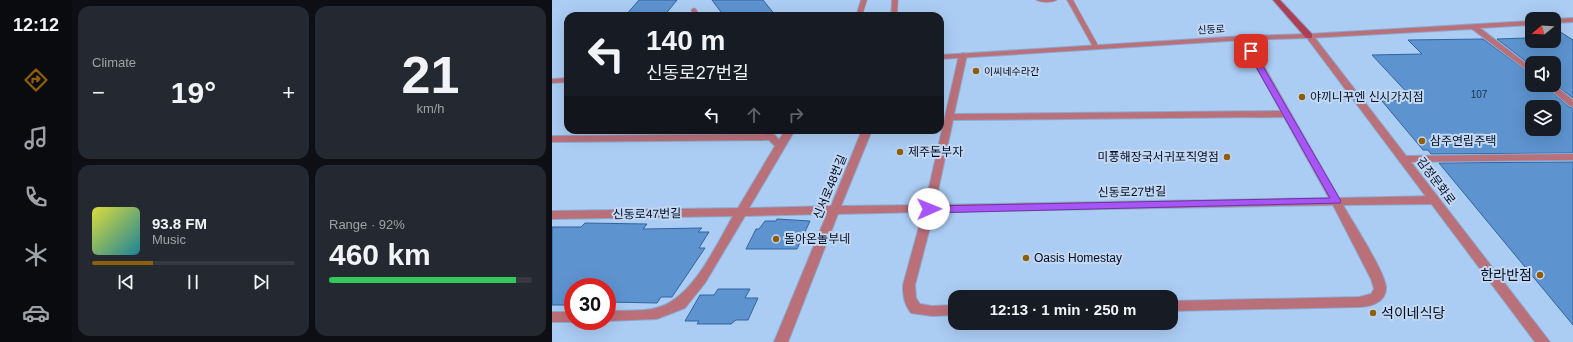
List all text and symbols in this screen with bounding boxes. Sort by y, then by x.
north arrow [1525,12,1561,48]
map controls [1525,12,1561,136]
text: 12:12 [13,15,59,35]
street label: 신동로 [1197,23,1225,36]
text: 140 m [646,25,725,56]
icon: left [580,28,632,80]
pin [1234,34,1268,68]
icon: arrive [1240,40,1262,62]
text: 21 [402,46,459,104]
text: Climate [92,55,136,70]
button: sound [1525,56,1561,92]
text: 신동로27번길 [646,63,749,83]
icon: directions [22,66,50,94]
marker: 이씨네수라간 [971,66,981,76]
place label: 이씨네수라간 [984,66,1039,77]
text: 19° [171,76,216,109]
text: − [92,80,105,105]
text: + [282,80,295,105]
house number: 107 [1471,89,1488,100]
place label: 야끼니꾸엔 신시가지점 [1310,90,1424,104]
marker: 야끼니꾸엔 신시가지점 [1297,92,1307,102]
button: layers [1525,100,1561,136]
text: km/h [416,101,445,116]
icon: left [701,104,723,126]
icon: ahead [743,104,765,126]
icon: right [785,104,807,126]
icon: music [22,124,50,152]
place label: 삼주연립주택 [1430,134,1496,148]
marker: 삼주연립주택 [1417,136,1427,146]
place label: 제주돈부자 [908,145,963,159]
marker: 제주돈부자 [895,147,905,157]
place label: 미풍해장국서귀포직영점 [1098,150,1219,164]
marker: 미풍해장국서귀포직영점 [1222,152,1232,162]
street label: 신서로48번길 [811,153,849,221]
street label: 김정문화로 [1414,155,1458,207]
icon: phone [22,183,50,211]
street label: 신동로27번길 [1098,184,1166,200]
position arrow [908,188,950,230]
street label: 신동로47번길 [613,206,681,222]
text: 93.8 FM [152,215,207,232]
text: Range · 92% [329,217,405,232]
text: Music [152,232,186,247]
place label: 돌아온놀부네 [784,232,850,246]
marker: 돌아온놀부네 [771,234,781,244]
text: 460 km [329,238,431,271]
icon: climate [22,241,50,269]
place label: Oasis Homestay [1034,251,1122,265]
marker: Oasis Homestay [1021,253,1031,263]
place label: 한라반점 [1480,267,1532,283]
marker: 한라반점 [1535,270,1545,280]
icon: previous [115,271,137,293]
icon: pause [182,271,204,293]
icon: next [250,271,272,293]
speed limit sign: 30 [564,278,616,330]
icon: car [22,299,50,327]
text: 12:13 · 1 min · 250 m [990,301,1136,318]
place label: 석이네식당 [1381,305,1446,321]
marker: 석이네식당 [1368,308,1378,318]

